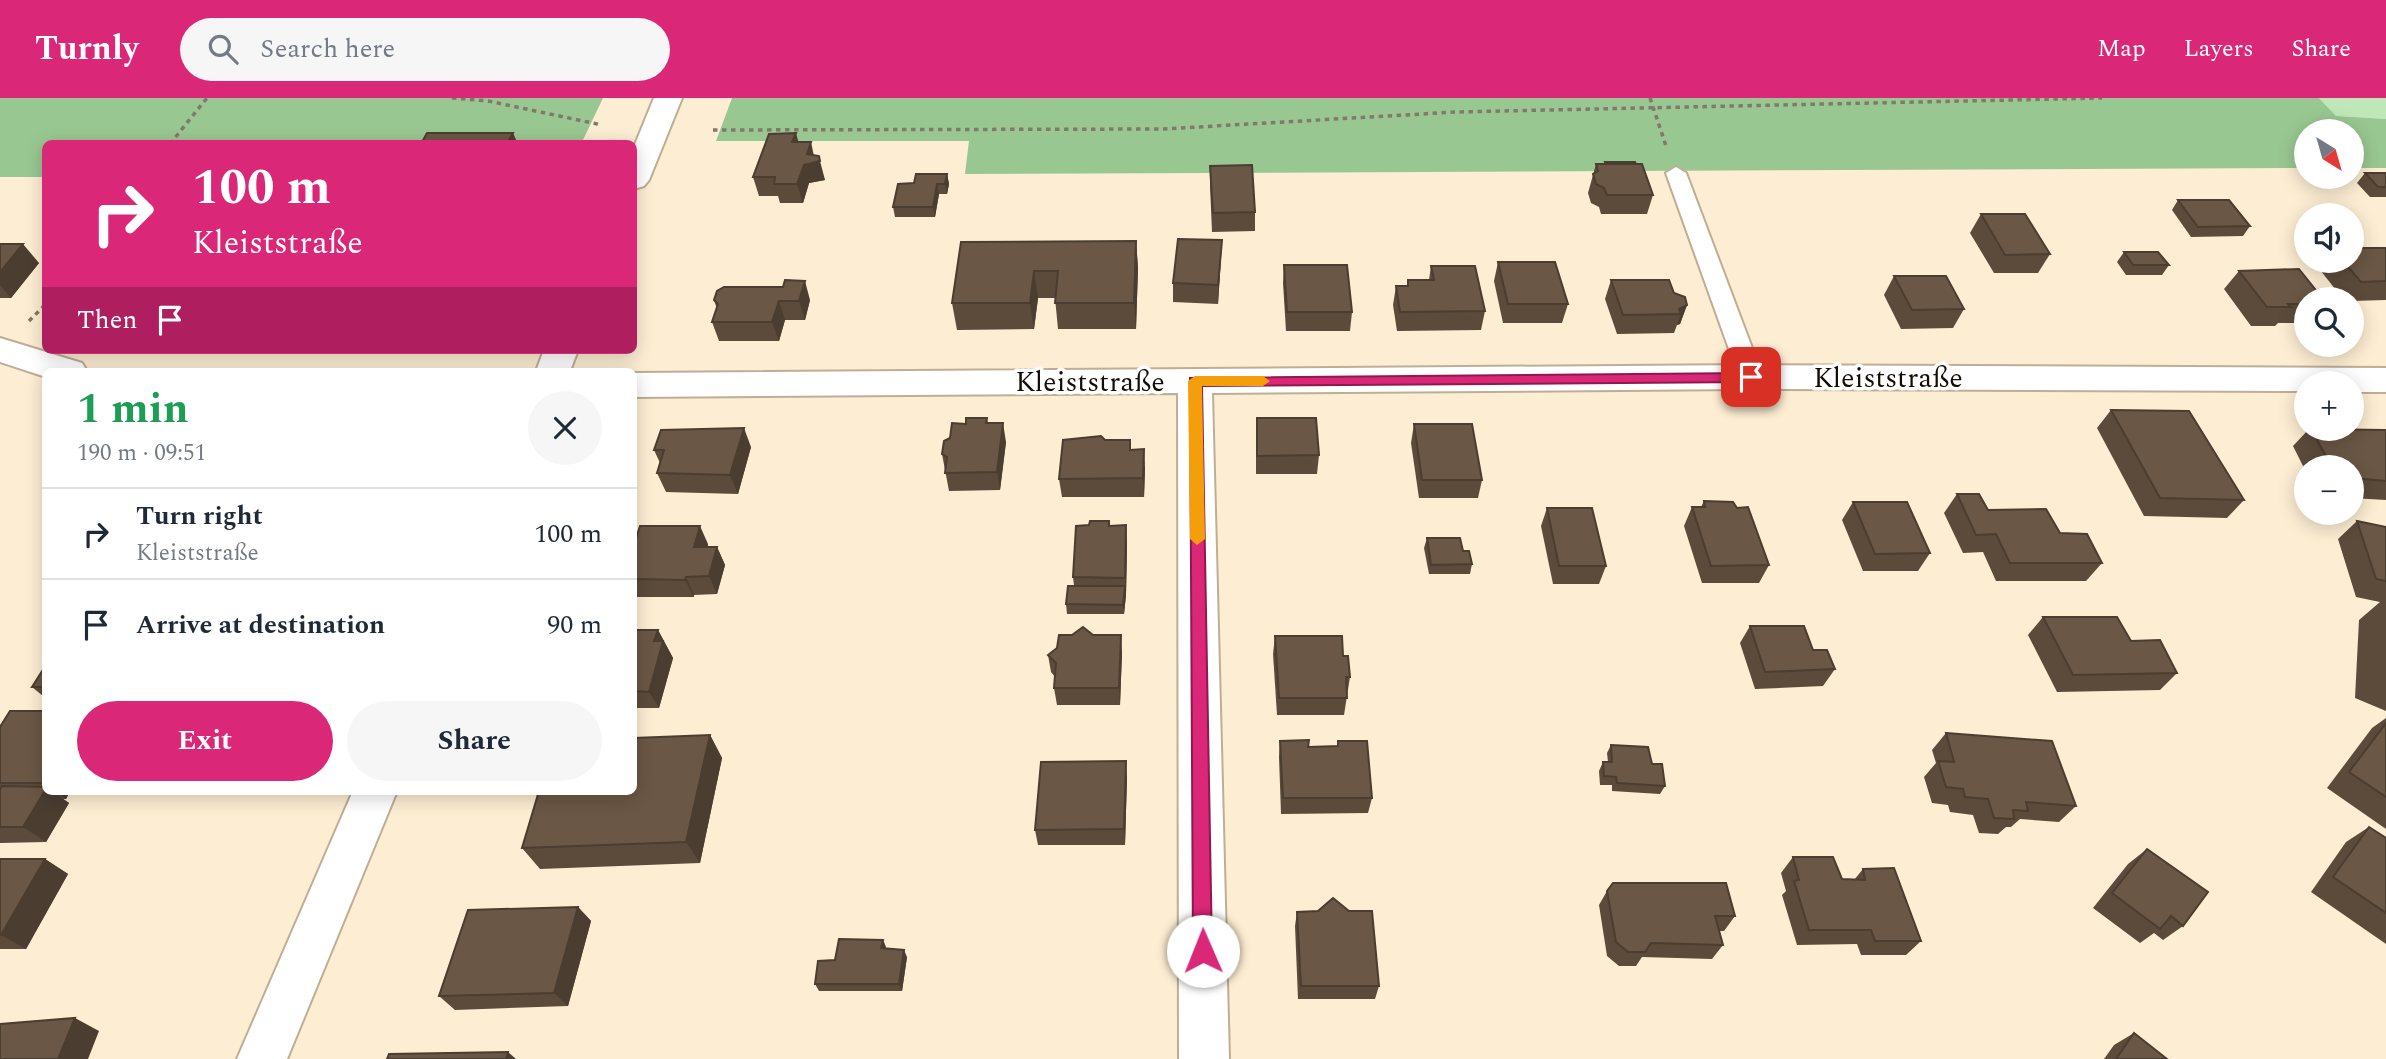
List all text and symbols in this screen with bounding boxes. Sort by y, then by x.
search box [180,18,670,81]
text: Turnly [35,24,138,74]
text: Search here [260,29,395,69]
icon: search [204,30,242,68]
text: Map [2097,31,2146,67]
text: Layers [2184,31,2254,67]
text: Share [2292,31,2351,67]
north arrow [2294,119,2364,189]
map controls [2294,119,2364,525]
text: 100 m [192,151,331,226]
icon: right [77,168,168,259]
button: sound [2294,203,2364,273]
text: Kleiststraße [192,219,363,268]
button: search [2294,287,2364,357]
text: Then [77,300,137,340]
icon: arrive [151,301,189,339]
pin [1721,347,1781,407]
street label: Kleiststraße [1813,357,1963,400]
icon: arrive [1732,358,1770,396]
street label: Kleiststraße [1015,361,1165,404]
button: + [2294,371,2364,441]
text: 1 min [77,378,189,441]
button: close [528,391,602,465]
text: 190 m · 09:51 [77,436,206,471]
button: − [2294,455,2364,525]
text: Turn right [136,496,263,536]
text: 100 m [534,514,602,554]
icon: right [77,515,115,553]
text: Kleiststraße [136,536,259,571]
text: Arrive at destination [136,605,385,645]
text: 90 m [547,605,602,645]
icon: arrive [77,606,115,644]
button: Exit [77,701,333,781]
button: Share [347,701,602,781]
position arrow [1166,914,1240,988]

